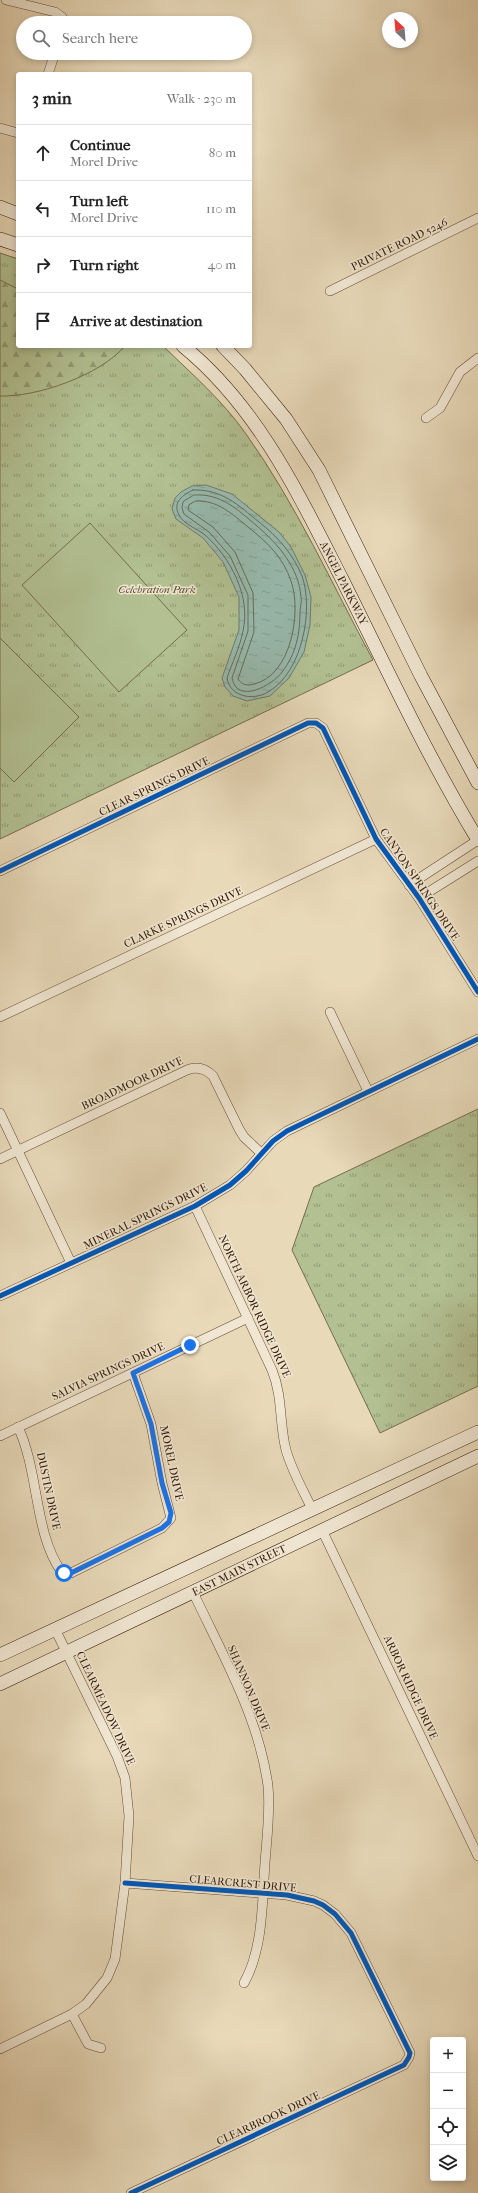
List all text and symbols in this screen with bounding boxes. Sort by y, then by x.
north arrow [382,12,418,48]
search box [16,16,252,60]
icon: search [30,27,52,49]
text: Search here [62,29,138,47]
text: 3 min [32,88,72,108]
text: Walk · 230 m [167,91,236,106]
text: Continue [70,136,130,154]
icon: ahead [32,142,54,164]
text: 80 m [209,145,236,160]
text: Morel Drive [70,154,138,169]
text: Turn left [70,192,128,210]
icon: left [32,198,54,220]
text: 110 m [206,201,236,216]
text: Morel Drive [70,210,138,225]
street label: PRIVATE ROAD 5246 [349,215,450,273]
icon: right [32,254,54,276]
text: Turn right [70,256,139,274]
text: 40 m [208,257,236,272]
icon: arrive [32,310,54,332]
text: Arrive at destination [70,312,202,330]
street label: ANGEL PARKWAY [316,538,371,628]
park label: Celebration Park [118,583,196,596]
street label: CLEAR SPRINGS DRIVE [97,754,212,819]
street label: CANYON SPRINGS DRIVE [377,826,462,943]
street label: CLARKE SPRINGS DRIVE [122,884,245,951]
street label: BROADMOOR DRIVE [79,1054,185,1113]
street label: MINERAL SPRINGS DRIVE [81,1181,210,1252]
street label: NORTH ARBOR RIDGE DRIVE [216,1233,294,1380]
route end [181,1336,199,1354]
street label: SALVIA SPRINGS DRIVE [50,1340,167,1403]
street label: MOREL DRIVE [157,1424,186,1502]
street label: DUSTIN DRIVE [34,1451,63,1532]
street label: EAST MAIN STREET [190,1542,289,1599]
route start [55,1564,73,1582]
street label: ARBOR RIDGE DRIVE [380,1632,440,1741]
street label: SHANNON DRIVE [225,1643,273,1733]
street label: CLEARMEADOW DRIVE [73,1649,138,1767]
street label: CLEARCREST DRIVE [189,1872,297,1895]
map controls [430,2037,466,2181]
button: + [430,2037,466,2073]
button: − [430,2073,466,2109]
street label: CLEARBROOK DRIVE [214,2089,322,2148]
button: locate [430,2109,466,2145]
button: layers [430,2145,466,2181]

